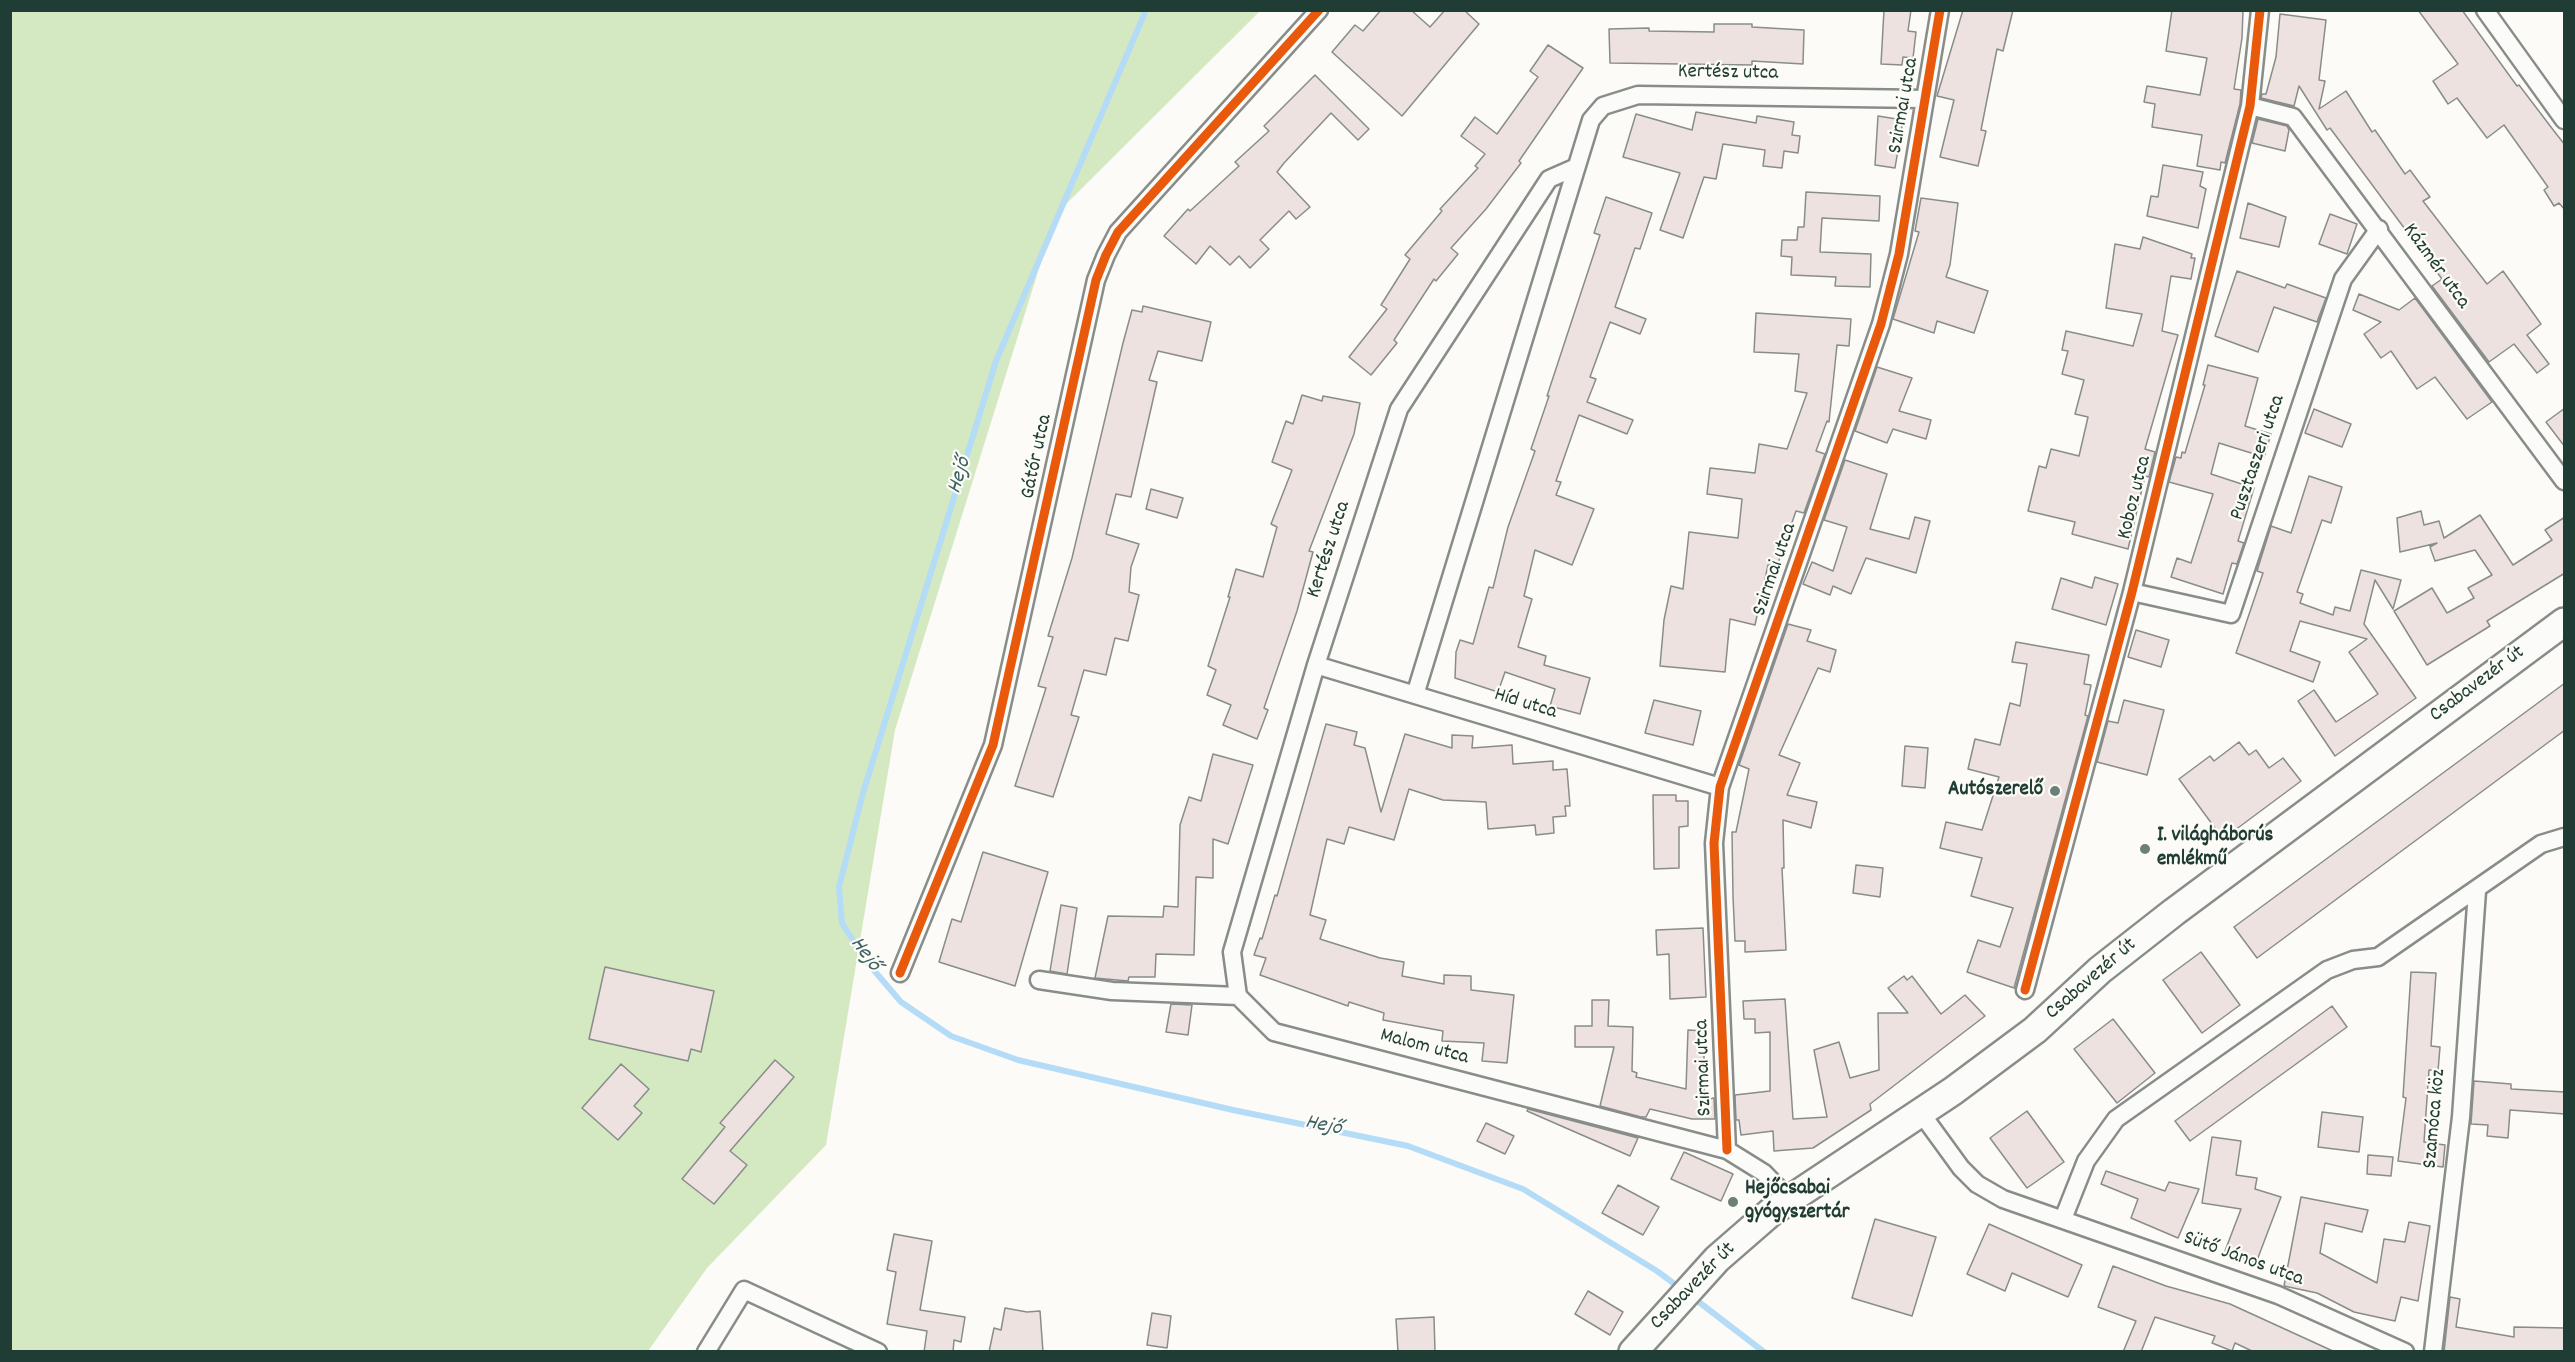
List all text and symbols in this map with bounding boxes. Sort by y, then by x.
street label: Szirmai utca [1884,56,1926,156]
street label: Kertész utca [1678,61,1778,87]
street label: Kázmér utca [2396,219,2474,315]
street label: Pusztaszeri utca [2226,392,2292,524]
street label: Gátőr utca [1017,412,1059,502]
street label: Koboz utca [2113,454,2159,542]
water label: Hejő [943,455,979,497]
street label: Kertész utca [1303,498,1357,602]
street label: Szirmai utca [1748,520,1804,620]
street label: Csabavezér út [2426,641,2530,729]
street label: Híd utca [1491,684,1559,726]
place label: Autószerelő [1948,778,2043,804]
marker: Autószerelő [2048,784,2062,798]
place label: I. világháborús emlékmű [2157,824,2273,874]
marker: I. világháborús emlékmű [2138,842,2152,856]
water label: Hejő [843,932,885,978]
street label: Csabavezér út [2041,934,2143,1026]
street label: Szirmai utca [1691,1019,1719,1117]
street label: Malom utca [1377,1024,1471,1072]
street label: Szamóca köz [2419,1068,2453,1170]
water label: Hejő [1302,1110,1344,1144]
place label: Hejőcsabai gyógyszertár [1745,1177,1850,1227]
marker: Hejőcsabai gyógyszertár [1726,1195,1740,1209]
street label: Sütő János utca [2179,1227,2307,1293]
street label: Csabavezér út [1646,1238,1742,1336]

